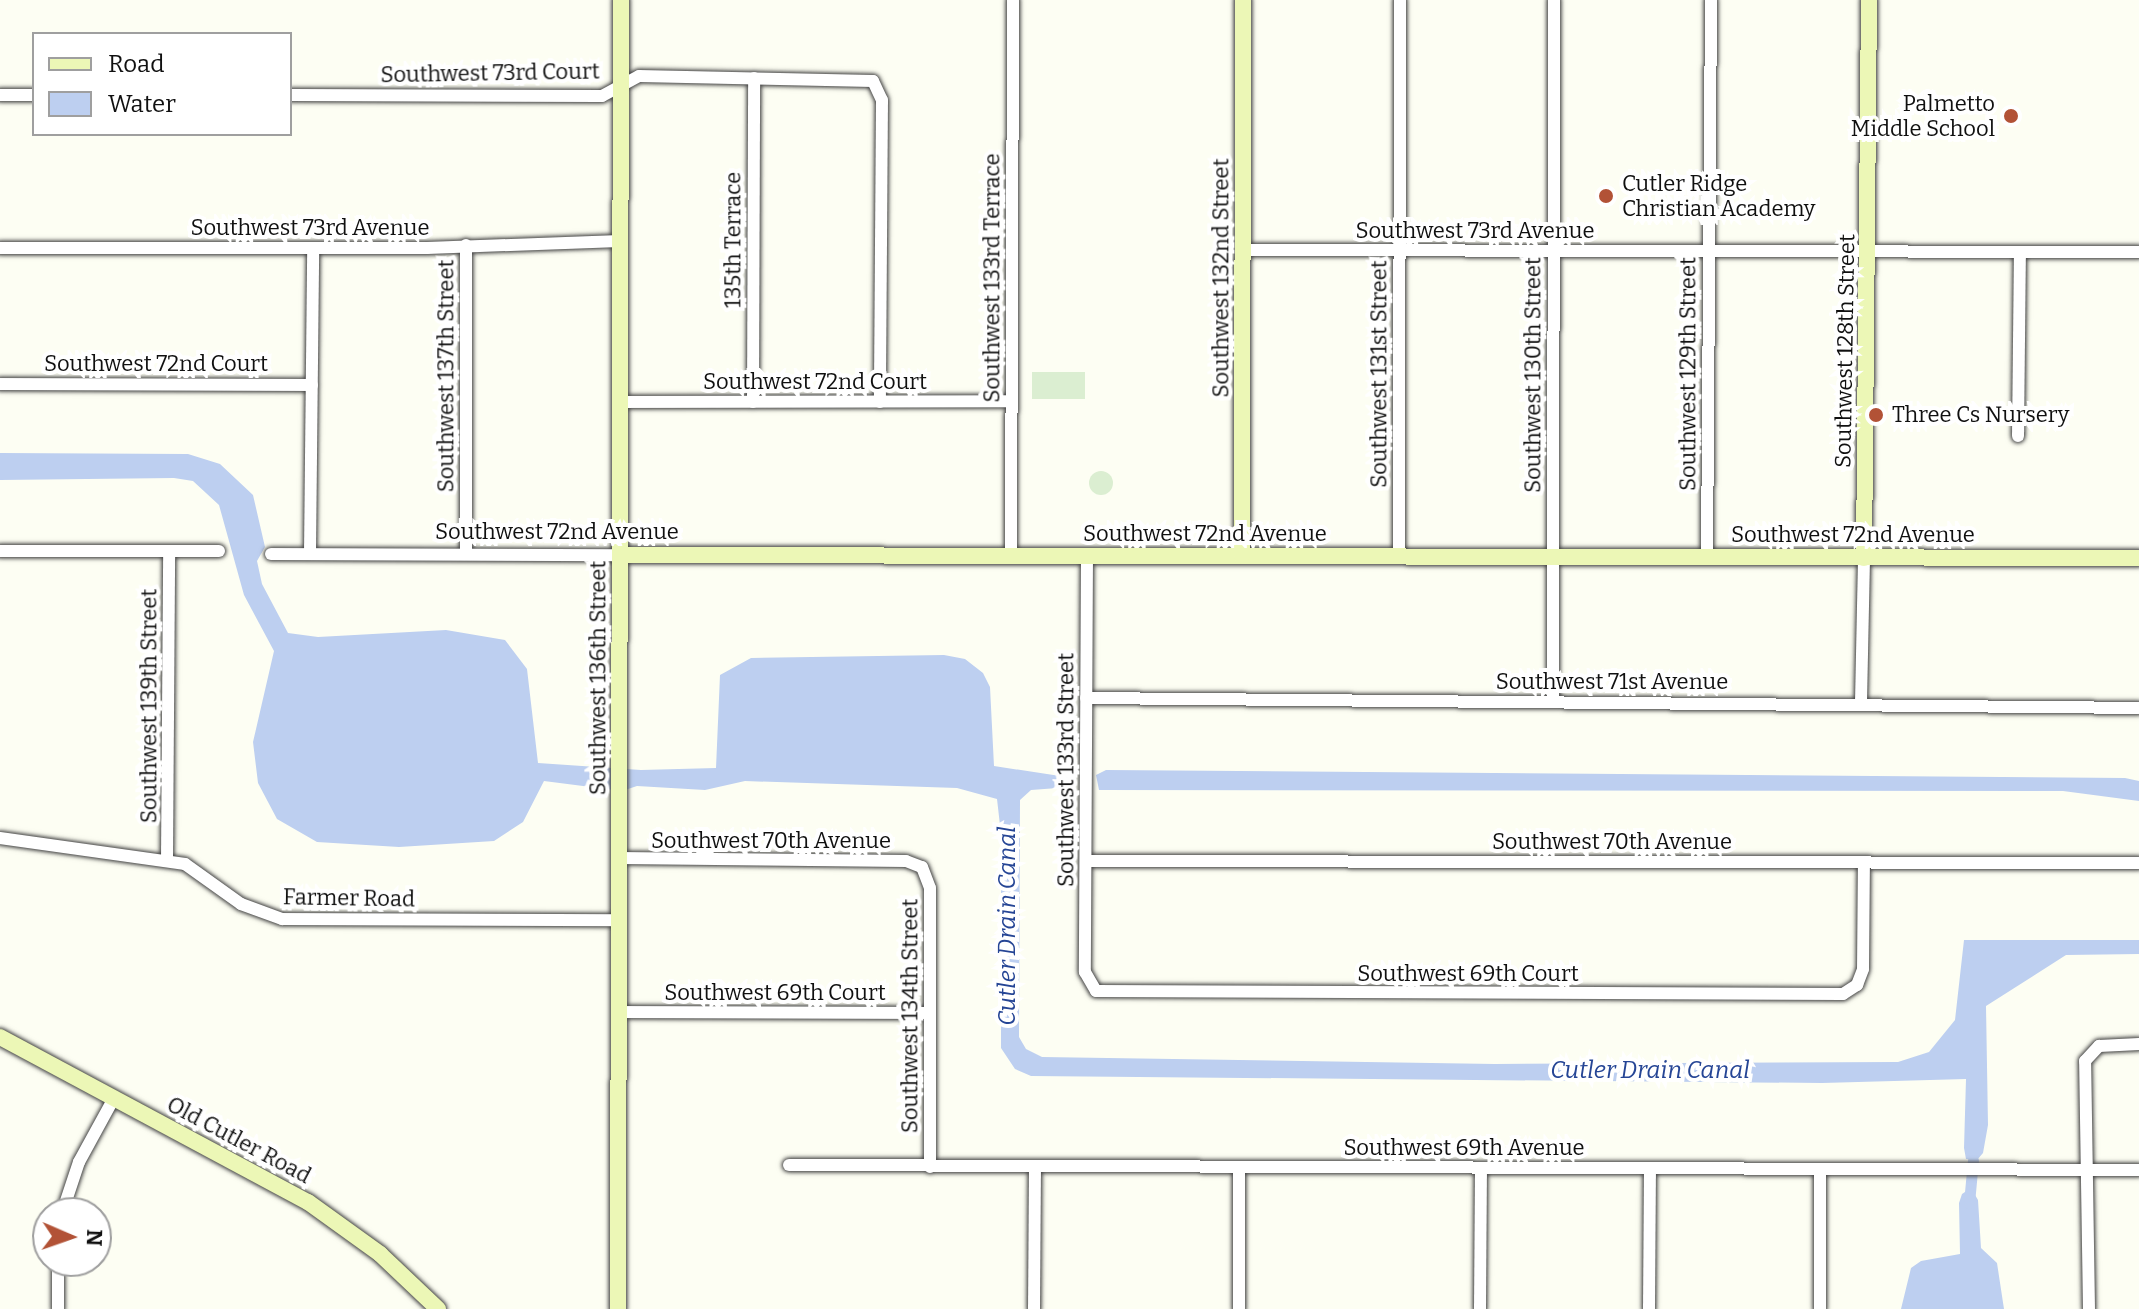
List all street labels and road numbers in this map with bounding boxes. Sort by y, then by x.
street label: Southwest 73rd Court [380,58,600,88]
street label: Southwest 133rd Terrace [979,153,1005,403]
street label: Southwest 132nd Street [1208,158,1234,398]
street label: 135th Terrace [720,172,746,308]
street label: Southwest 73rd Avenue [191,215,429,241]
street label: Southwest 73rd Avenue [1356,218,1594,244]
street label: Southwest 128th Street [1830,234,1860,468]
street label: Southwest 130th Street [1520,257,1546,493]
street label: Southwest 129th Street [1675,257,1701,491]
street label: Southwest 137th Street [433,260,459,492]
street label: Southwest 131st Street [1366,260,1392,488]
street label: Southwest 72nd Court [44,351,268,377]
street label: Southwest 72nd Court [703,369,927,395]
street label: Southwest 72nd Avenue [435,519,679,545]
street label: Southwest 72nd Avenue [1083,521,1327,547]
street label: Southwest 72nd Avenue [1731,522,1975,548]
street label: Southwest 136th Street [585,561,611,795]
street label: Southwest 139th Street [136,589,162,823]
street label: Southwest 133rd Street [1053,653,1079,887]
street label: Southwest 71st Avenue [1496,669,1728,695]
street label: Southwest 70th Avenue [651,828,891,854]
street label: Southwest 70th Avenue [1492,829,1732,855]
street label: Farmer Road [283,884,415,912]
street label: Southwest 134th Street [897,899,923,1133]
street label: Southwest 69th Court [1357,961,1579,987]
street label: Southwest 69th Court [664,980,886,1006]
street label: Old Cutler Road [163,1091,315,1189]
street label: Southwest 69th Avenue [1343,1135,1585,1161]

